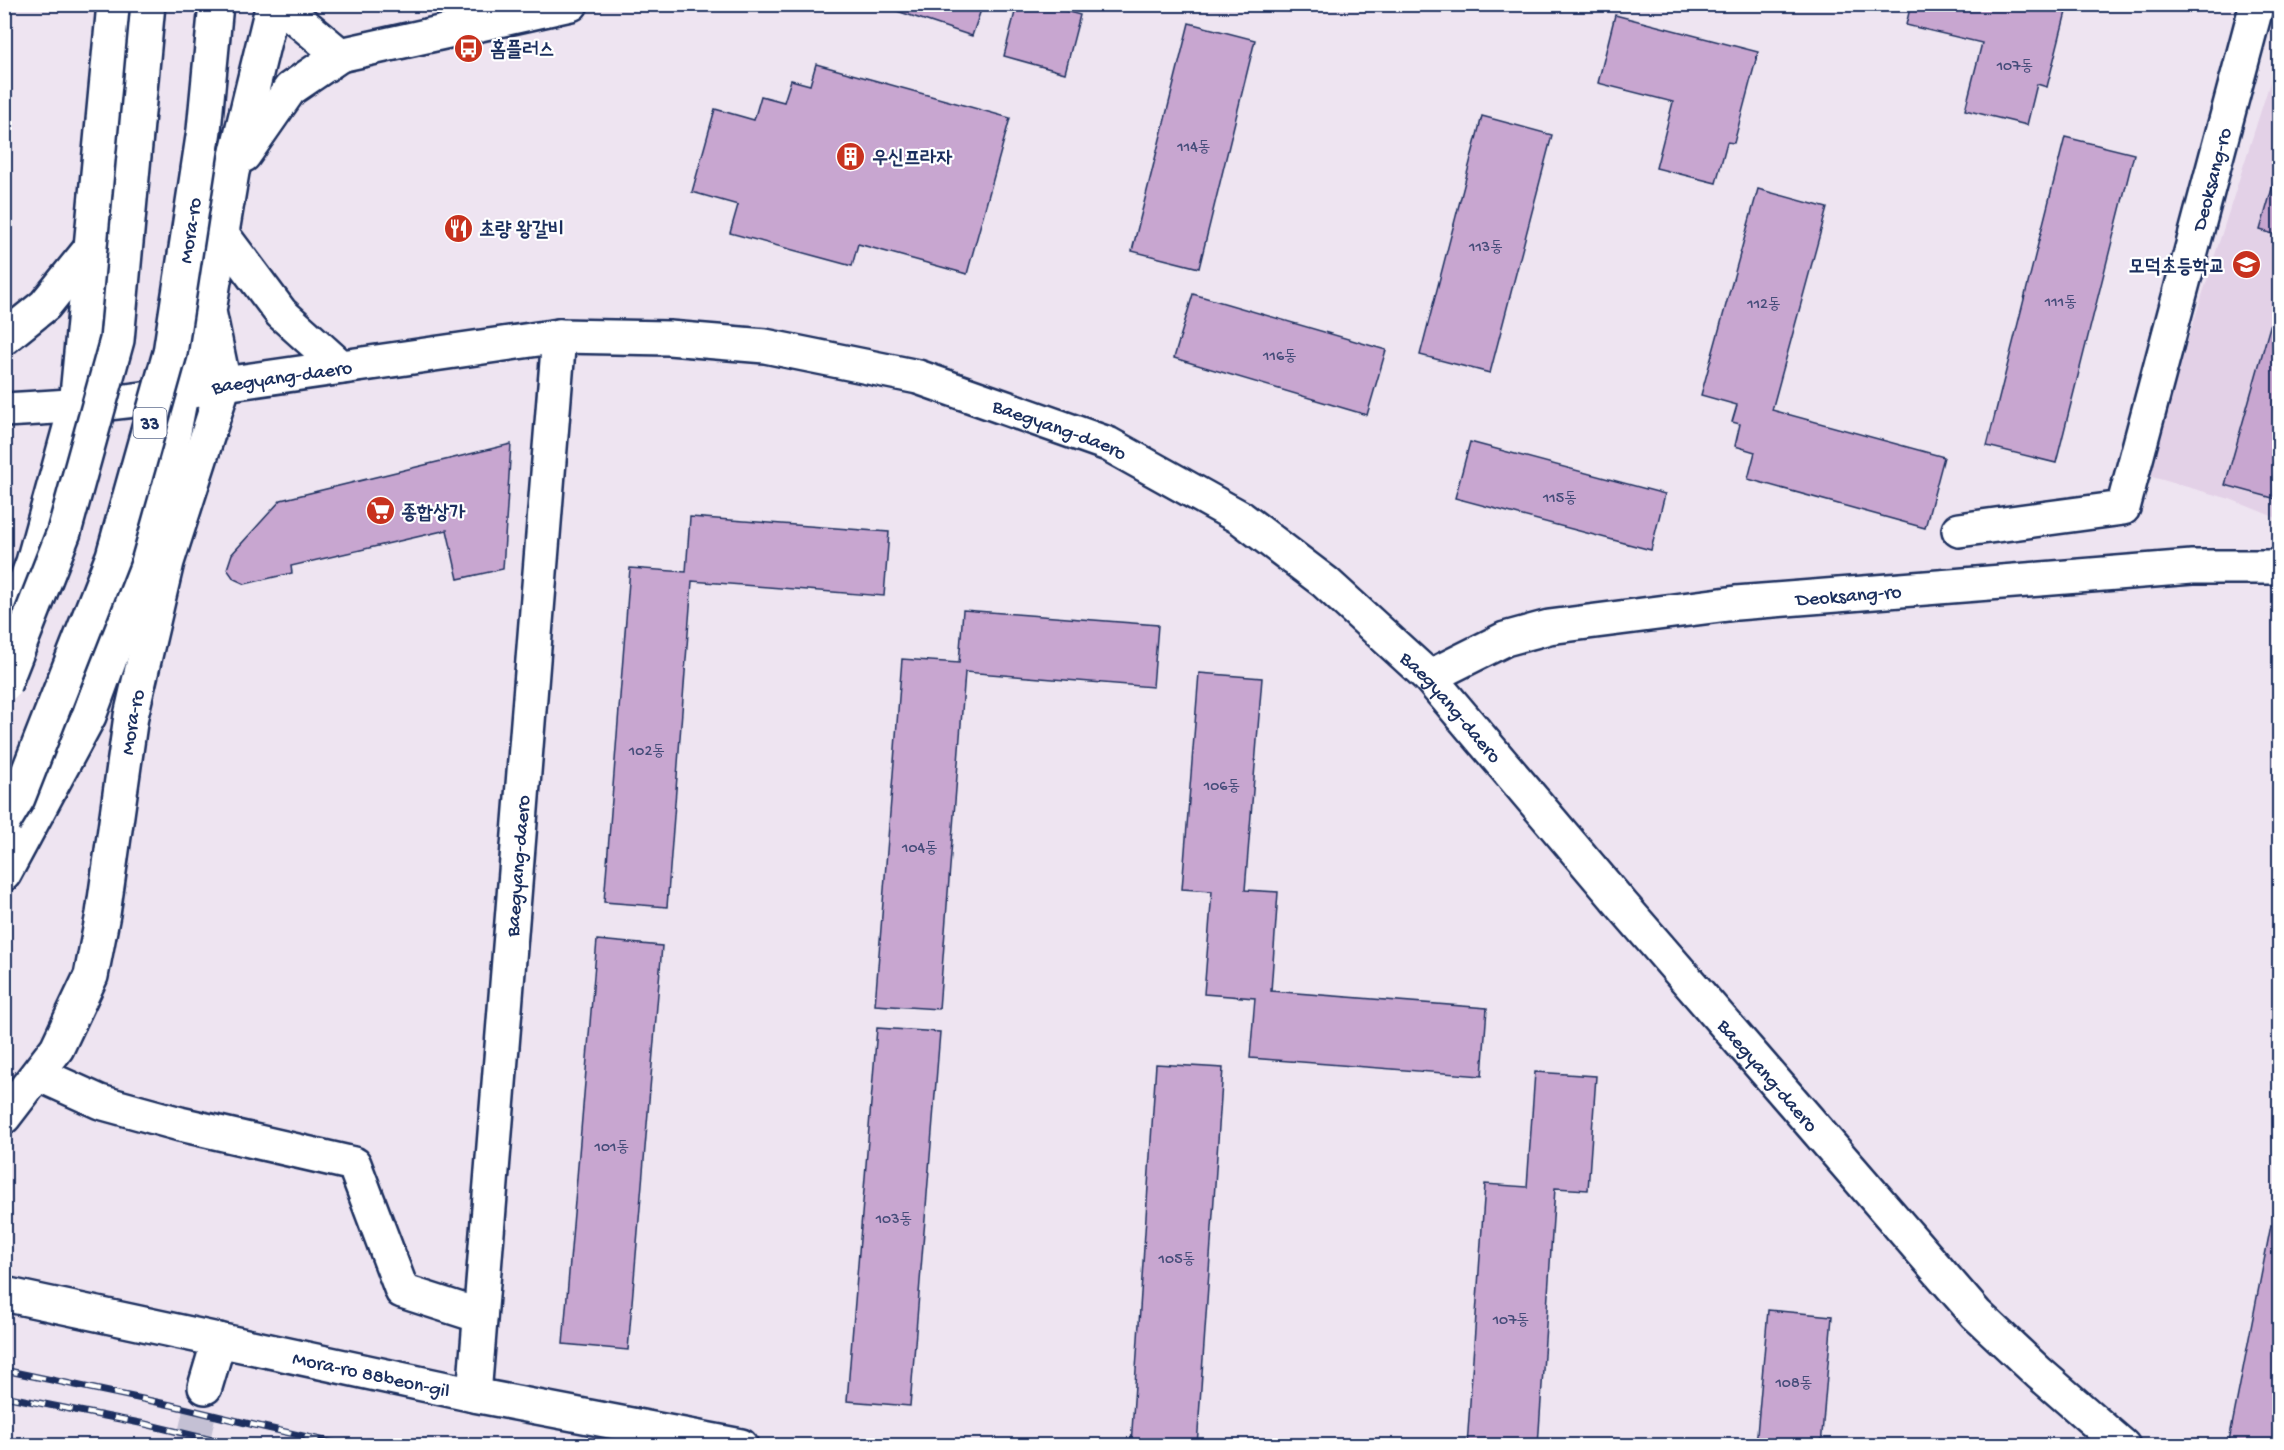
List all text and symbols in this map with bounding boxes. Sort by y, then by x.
bus stop icon: 홈플러스 [453,32,485,64]
place label: 홈플러스 [490,38,554,63]
house number: 107동 [1996,58,2033,77]
street label: Deoksang-ro [2189,126,2239,236]
house number: 114동 [1176,139,1211,158]
building icon: 우신프라자 [835,140,867,172]
place label: 우신프라자 [872,148,952,171]
street label: Mora-ro [176,196,209,265]
restaurant icon: 초량 왕갈비 [442,212,474,244]
place label: 초량 왕갈비 [479,219,564,243]
house number: 113동 [1468,239,1503,258]
school or university icon: 모덕초등학교 [2230,249,2262,281]
place label: 모덕초등학교 [2128,256,2225,280]
house number: 111동 [2044,294,2077,313]
house number: 112동 [1746,296,1781,315]
house number: 116동 [1262,348,1297,367]
street label: Baegyang-daero [209,358,354,402]
street label: Baegyang-daero [988,396,1130,467]
road number: 33 [134,408,166,438]
house number: 115동 [1542,490,1577,509]
supermarket icon: 종합상가 [364,495,396,527]
place label: 종합상가 [401,503,466,526]
street label: Deoksang-ro [1793,582,1902,613]
street label: Baegyang-daero [1393,648,1505,769]
street label: Mora-ro [118,688,152,757]
house number: 102동 [628,743,665,762]
house number: 106동 [1203,778,1240,797]
street label: Baegyang-daero [503,794,537,939]
house number: 104동 [901,840,938,859]
street label: Baegyang-daero [1710,1015,1821,1138]
house number: 101동 [594,1139,629,1158]
house number: 103동 [875,1211,912,1230]
house number: 105동 [1158,1251,1195,1270]
house number: 107동 [1492,1312,1529,1331]
street label: Mora-ro 88beon-gil [290,1348,452,1404]
house number: 108동 [1774,1375,1813,1394]

